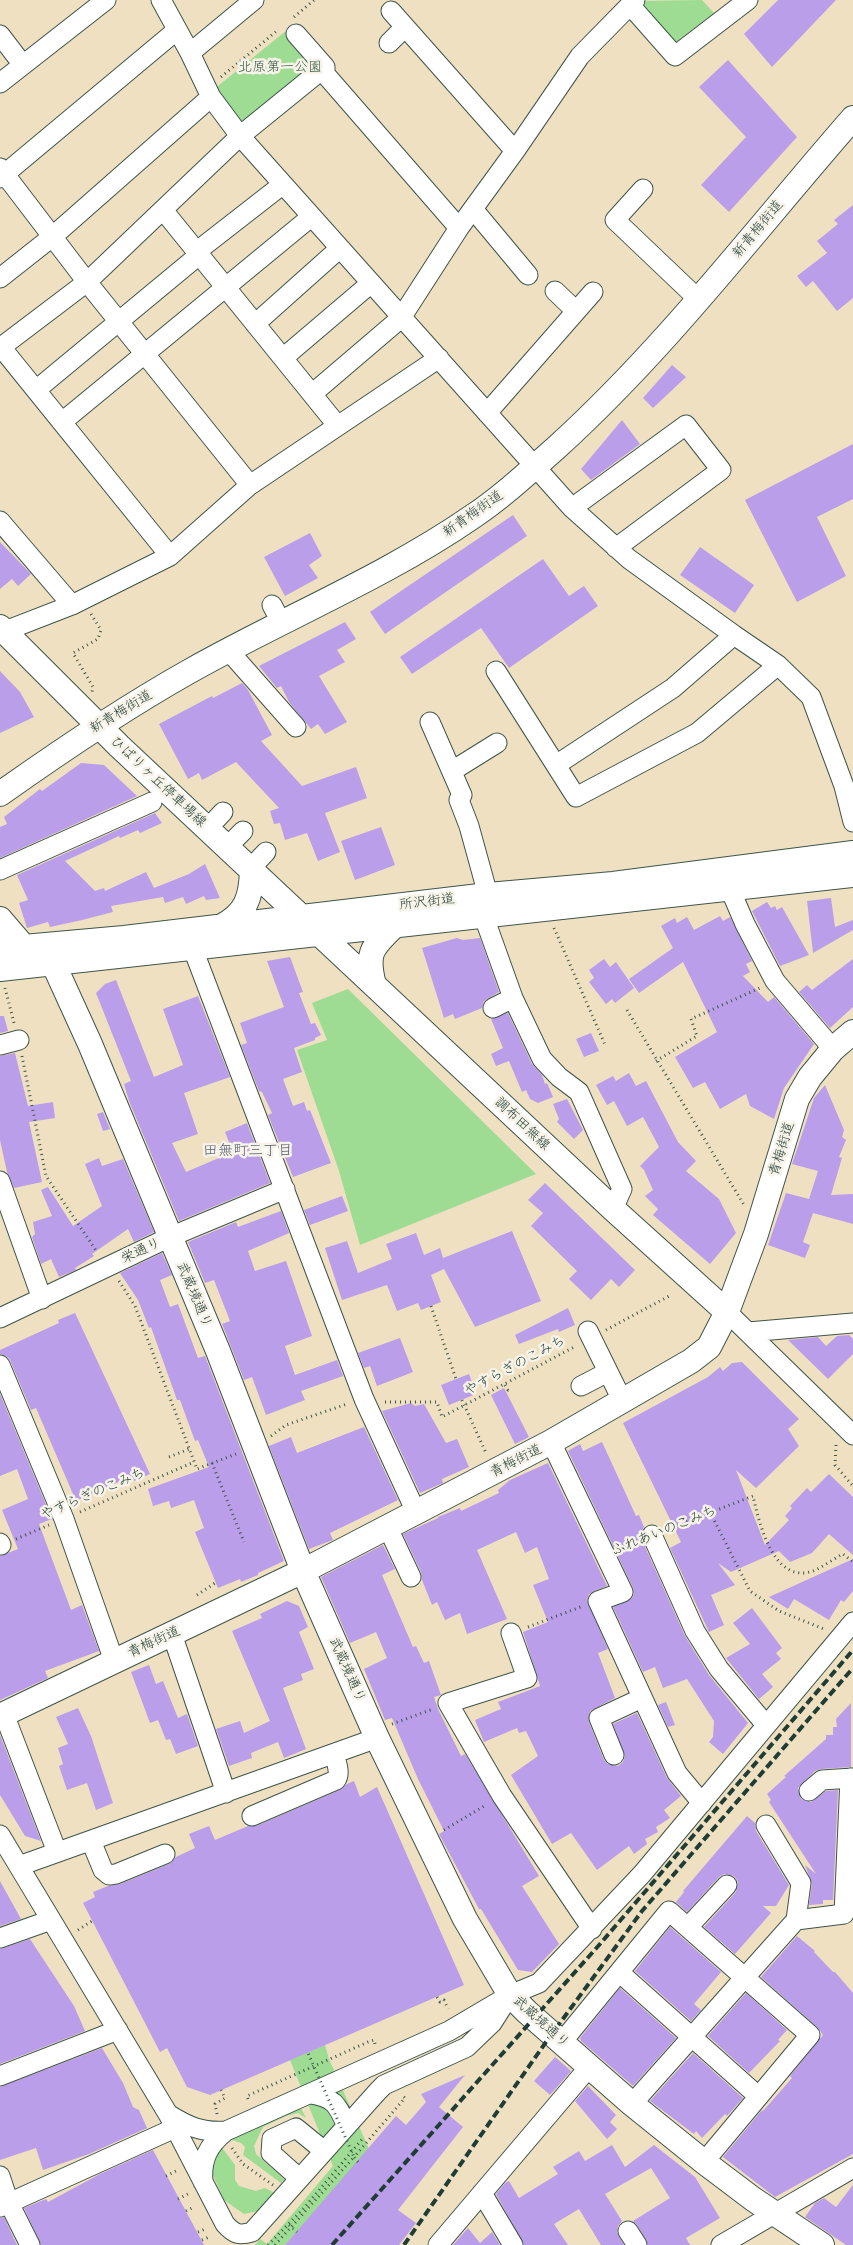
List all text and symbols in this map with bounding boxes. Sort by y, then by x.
park label: 北原第一公園 [238,59,322,75]
street label: 新青梅街道 [729,197,787,261]
street label: 新青梅街道 [440,487,506,541]
street label: 新青梅街道 [87,687,155,737]
street label: ひばりヶ丘停車場線 [106,733,210,831]
street label: 所沢街道 [398,890,456,914]
street label: 調布田無線 [491,1094,553,1154]
street label: 青梅街道 [766,1120,798,1178]
district label: 田無町三丁目 [203,1142,293,1160]
street label: 栄通り [118,1235,164,1267]
street label: 武蔵境通り [173,1260,215,1330]
street label: やすらぎのこみち [462,1332,568,1400]
street label: 青梅街道 [487,1441,545,1481]
street label: やすらぎのこみち [38,1464,148,1524]
street label: ふれあいのこみち [609,1502,719,1560]
street label: 青梅街道 [125,1623,183,1661]
street label: 武蔵境通り [325,1635,369,1705]
street label: 武蔵境通り [509,1992,573,2052]

